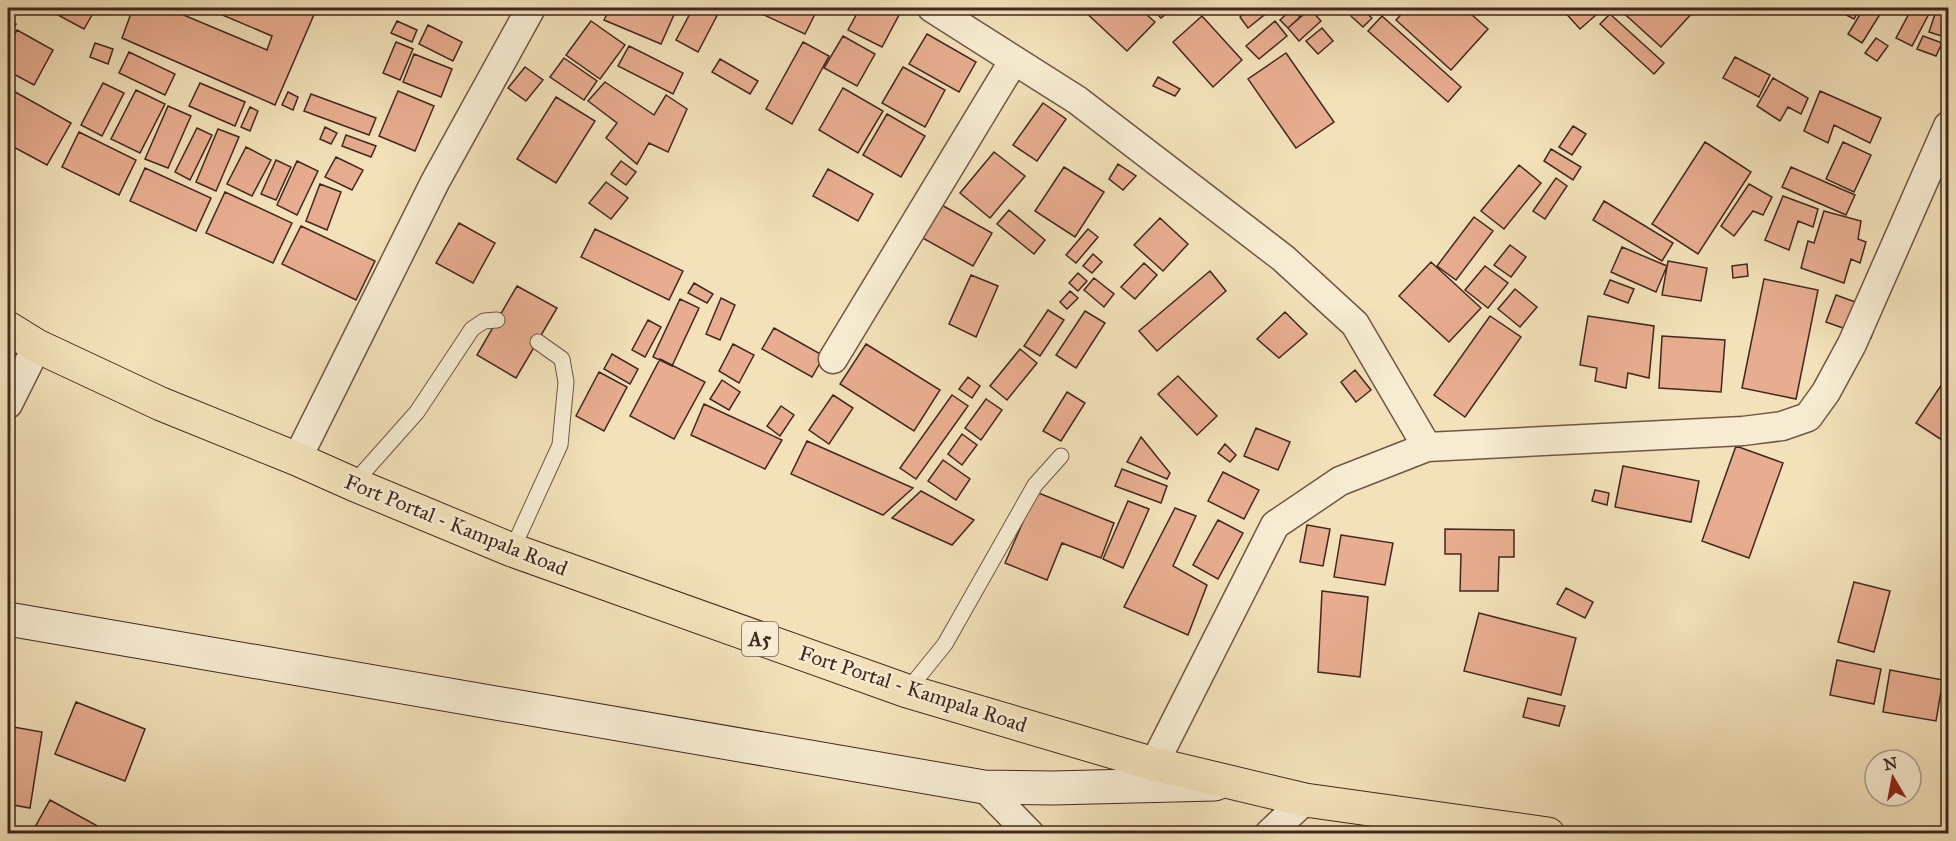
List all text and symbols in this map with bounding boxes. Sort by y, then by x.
street label: Fort Portal - Kampala Road [341,468,572,582]
road number: A5 [742,622,778,656]
street label: Fort Portal - Kampala Road [796,640,1031,738]
north arrow [1863,748,1923,808]
text: N [1882,753,1899,774]

